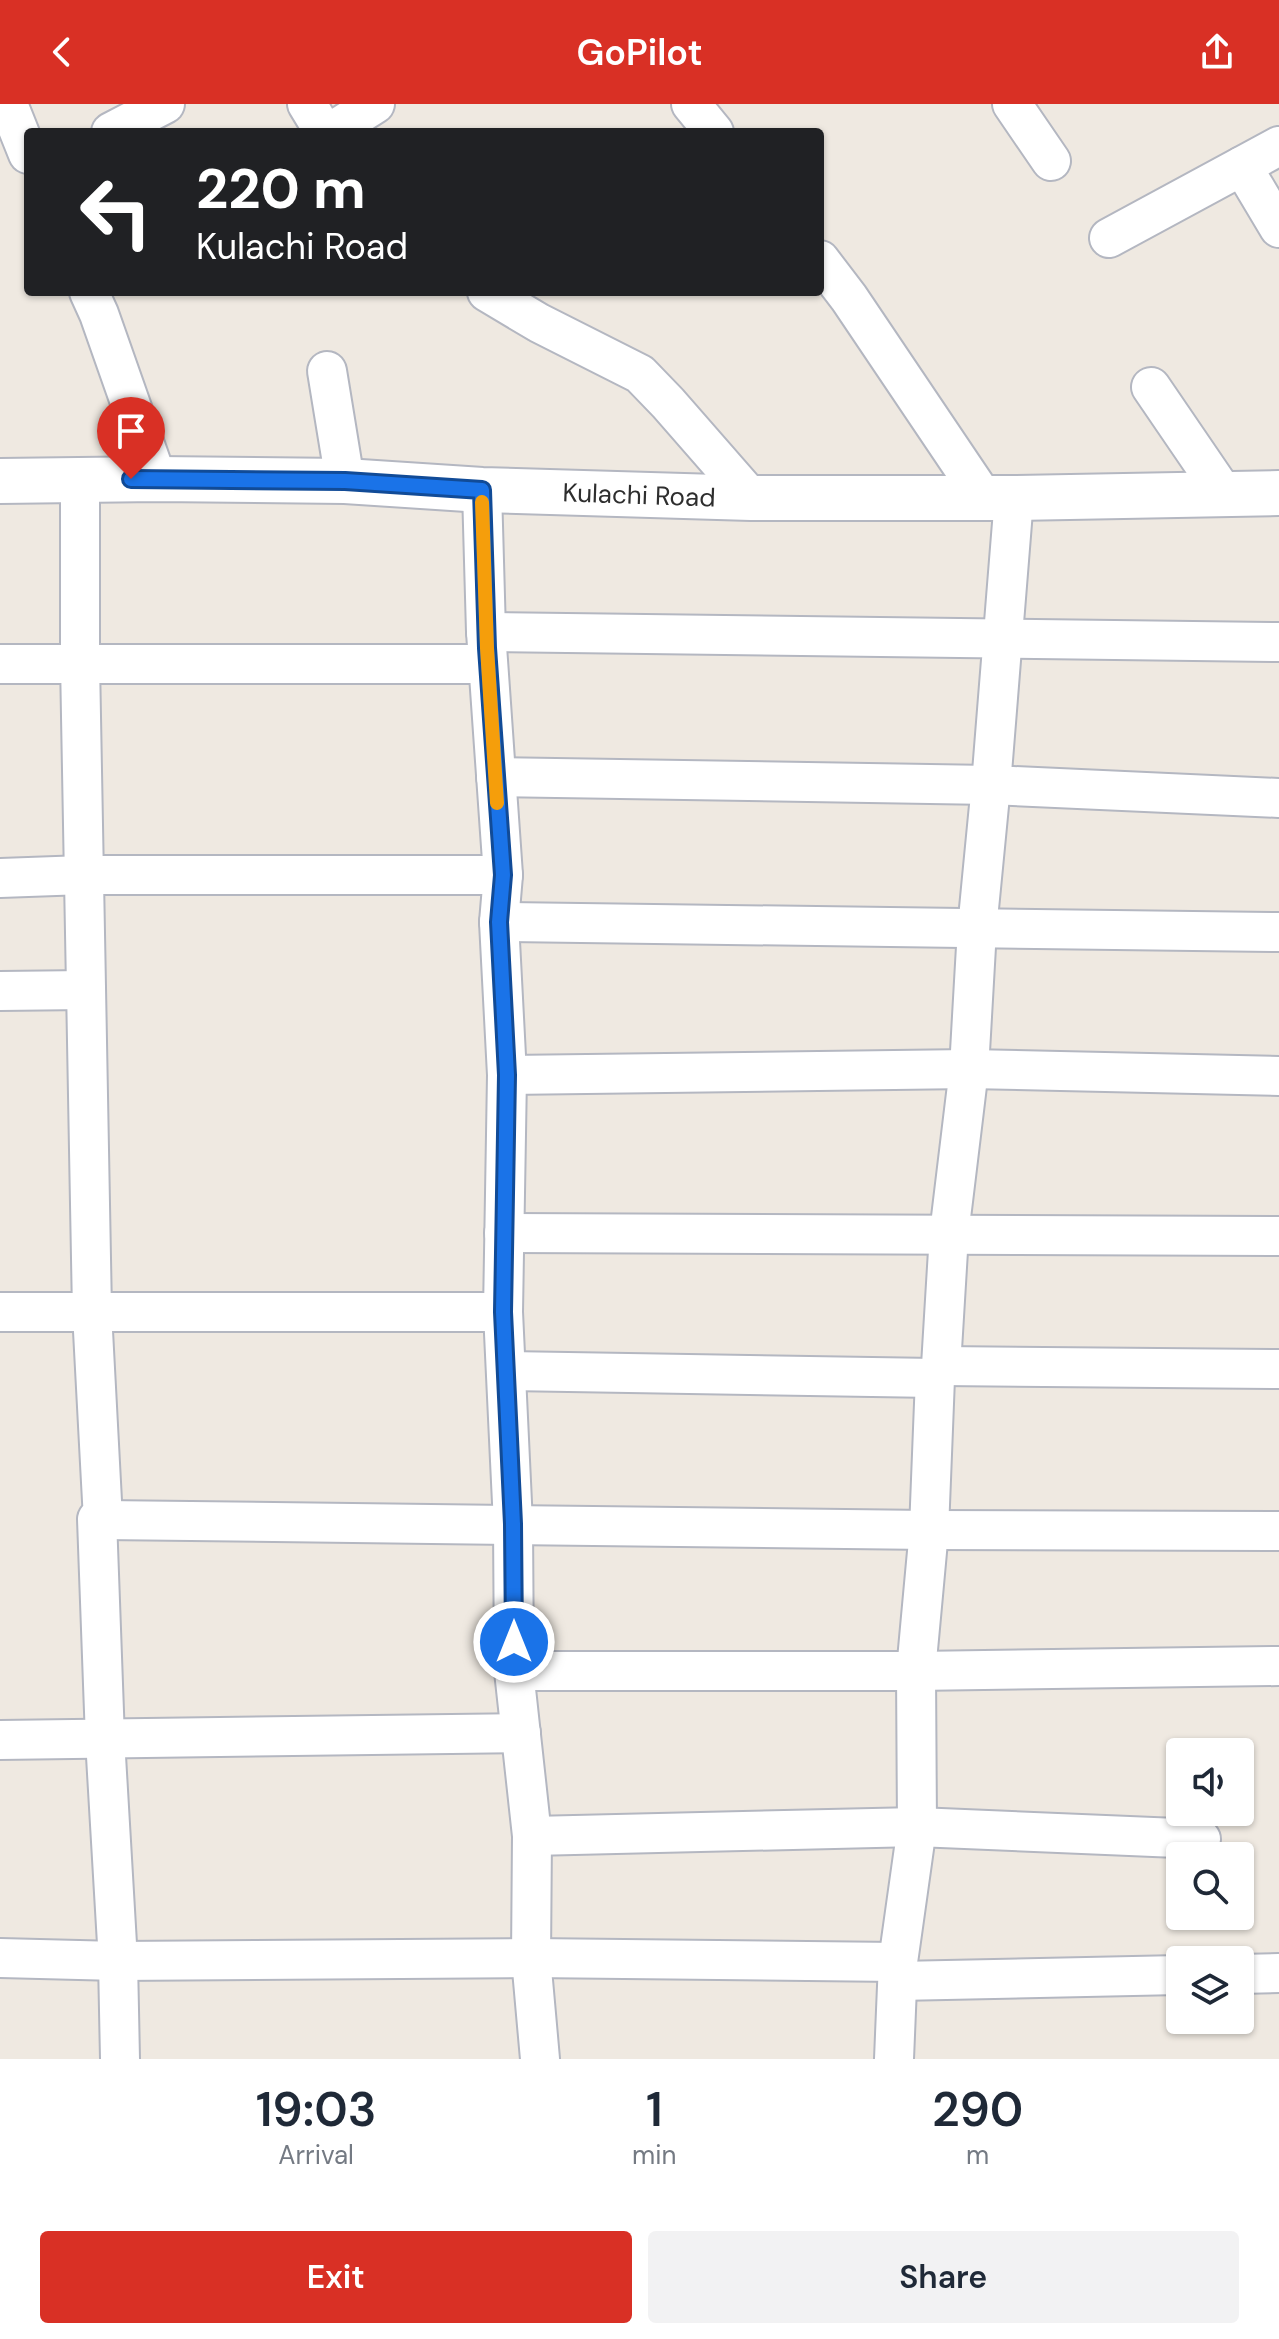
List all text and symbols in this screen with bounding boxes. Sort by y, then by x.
text: GoPilot [576,29,703,76]
icon: back [40,30,84,74]
icon: share [1195,30,1239,74]
text: 220 m [196,152,366,225]
icon: left [64,160,168,264]
text: Kulachi Road [196,223,408,270]
pin [97,397,165,479]
icon: arrive [109,409,153,453]
street label: Kulachi Road [562,475,716,515]
position arrow [472,1600,556,1684]
map controls [1166,1738,1254,2034]
button: sound [1166,1738,1254,1826]
button: search [1166,1842,1254,1930]
button: layers [1166,1946,1254,2034]
text: 19:03 [256,2078,376,2141]
text: 1 [646,2078,663,2141]
text: 290 [932,2078,1023,2141]
text: Arrival [278,2138,354,2172]
text: min [632,2138,676,2172]
text: m [966,2138,989,2172]
button: Exit [40,2231,632,2323]
button: Share [648,2231,1239,2323]

